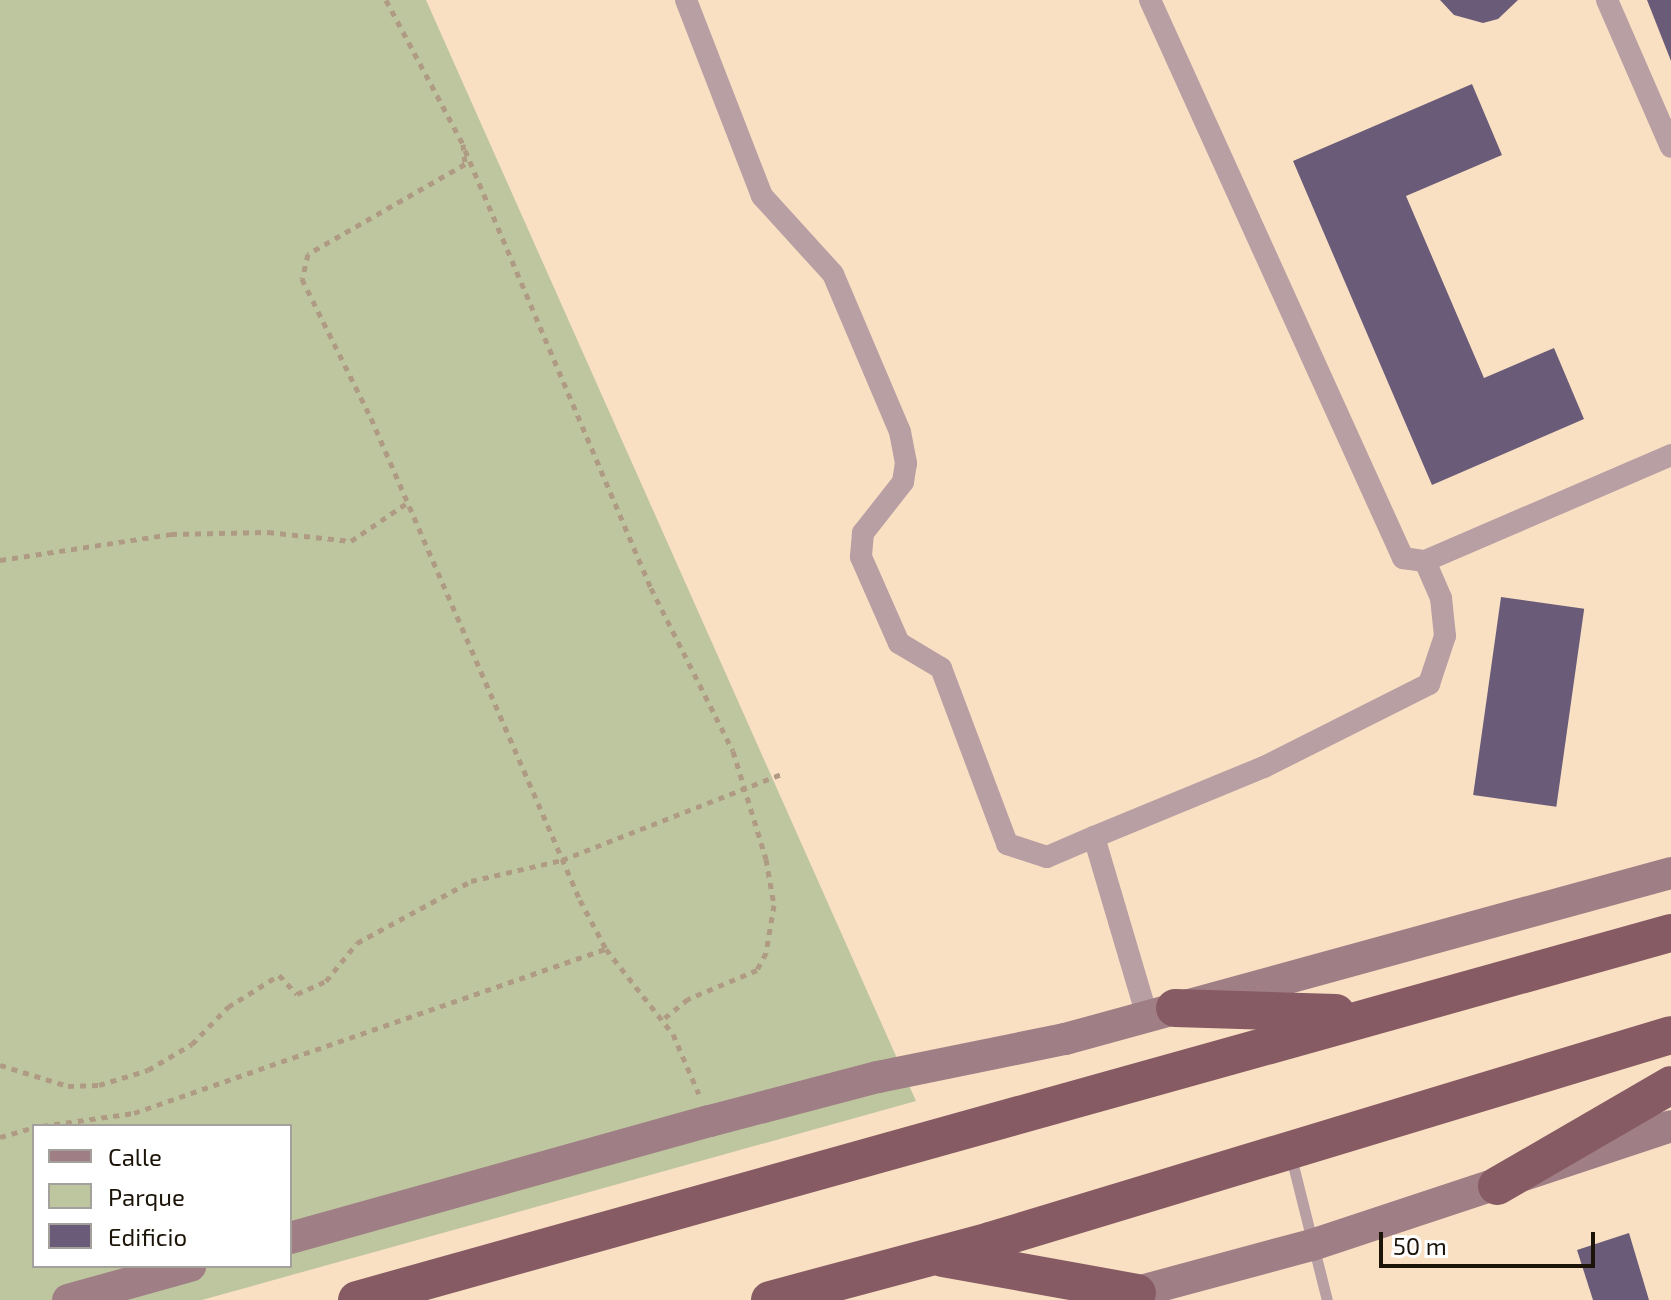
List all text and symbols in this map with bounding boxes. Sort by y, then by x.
legend [32,1124,292,1268]
text: Calle [108,1142,162,1171]
text: Parque [108,1182,185,1211]
scale bar [1383,1216,1599,1266]
text: Edificio [108,1222,187,1251]
text: 50 m [1393,1231,1447,1260]

